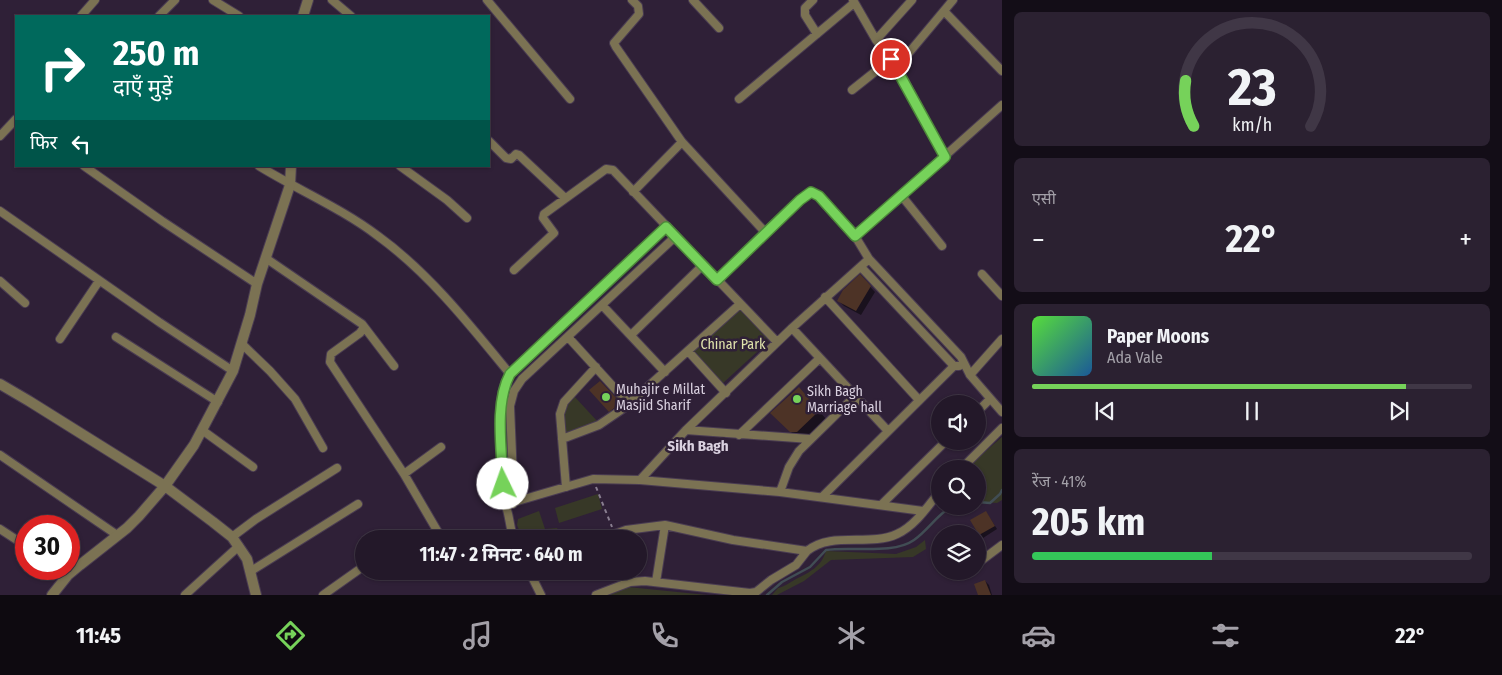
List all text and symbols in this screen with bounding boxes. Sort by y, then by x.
text: 250 m [113,32,200,74]
icon: right [30,35,95,100]
pin [870,38,912,80]
icon: arrive [877,45,905,73]
text: 23 [1227,56,1276,119]
text: दाएँ मुड़ें [113,74,173,101]
text: km/h [1232,114,1272,136]
icon: left [67,130,95,158]
text: फिर [30,131,57,154]
text: एसी [1032,189,1056,208]
text: 22° [1225,216,1278,262]
text: − [1032,223,1045,256]
text: + [1459,223,1472,256]
text: Paper Moons [1107,325,1209,348]
park label: Chinar Park [700,336,766,353]
text: Ada Vale [1107,348,1163,367]
place label: Muhajir e Millat Masjid Sharif [616,381,705,414]
place label: Sikh Bagh Marriage hall [807,383,882,416]
marker: Muhajir e Millat Masjid Sharif [600,391,612,403]
marker: Sikh Bagh Marriage hall [791,393,803,405]
map controls [931,395,986,580]
button: sound [931,395,986,450]
icon: previous [1091,397,1119,425]
icon: pause [1238,397,1266,425]
icon: next [1385,397,1413,425]
district label: Sikh Bagh [667,437,729,455]
position arrow [476,457,528,509]
button: search [931,460,986,515]
text: रेंज · 41% [1032,472,1086,491]
text: 205 km [1032,499,1145,545]
speed limit sign: 30 [15,515,80,580]
button: layers [931,525,986,580]
text: 11:47 · 2 मिनट · 640 m [419,543,583,566]
icon: directions [273,618,308,653]
icon: music [460,618,495,653]
icon: phone [647,618,682,653]
icon: climate [834,618,869,653]
icon: car [1021,618,1056,653]
icon: filters [1208,618,1243,653]
text: 11:45 [76,622,121,649]
text: 22° [1395,622,1426,649]

